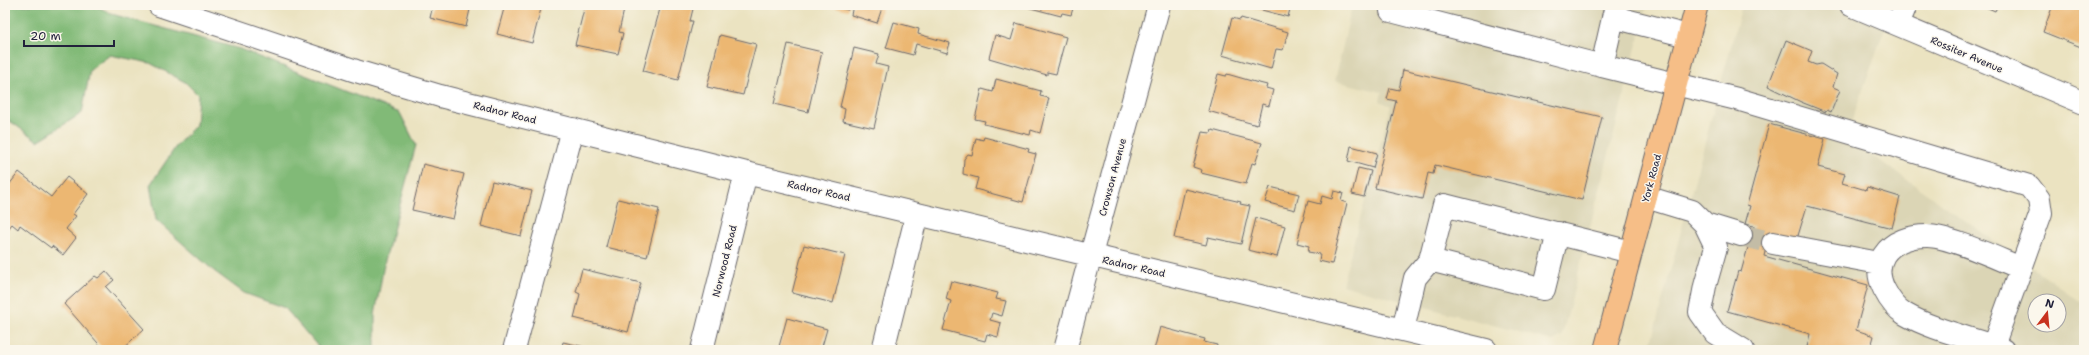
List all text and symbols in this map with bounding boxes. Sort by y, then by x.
scale bar [24,22,114,48]
text: 20 m [30,28,61,44]
street label: Rossiter Avenue [1929,33,2005,76]
street label: Radnor Road [472,98,538,127]
street label: Crowson Avenue [1096,136,1129,218]
street label: York Road [1639,152,1664,204]
street label: Radnor Road [786,177,852,204]
street label: Norwood Road [709,223,740,298]
street label: Radnor Road [1101,253,1167,280]
north arrow [2027,293,2067,333]
text: N [2043,295,2056,312]

